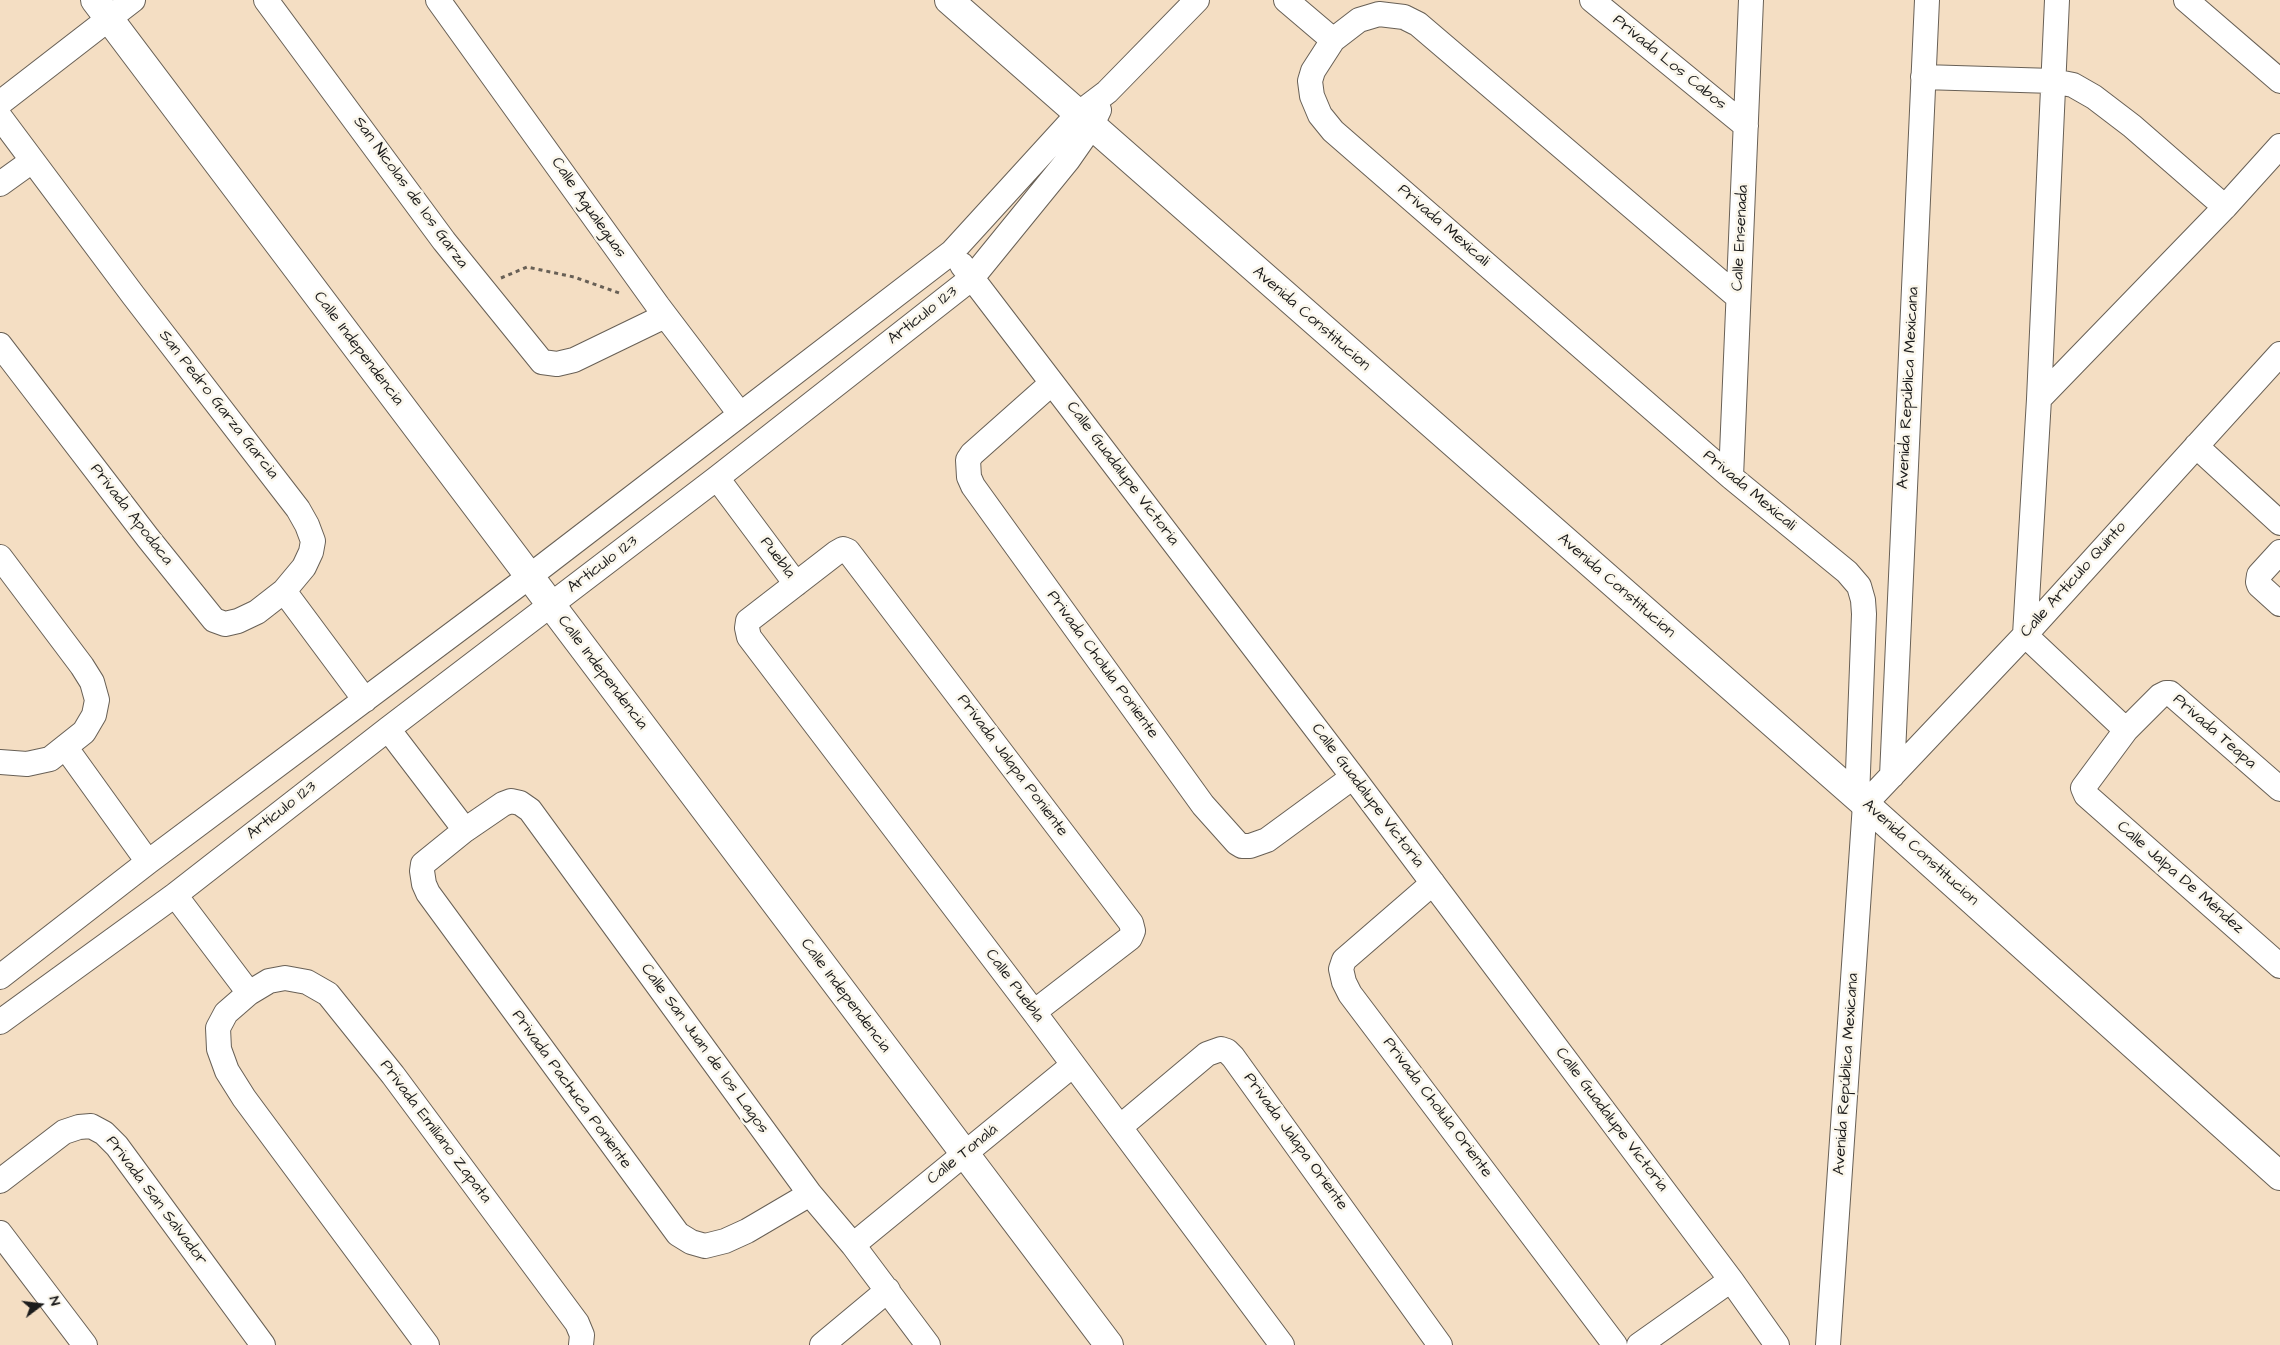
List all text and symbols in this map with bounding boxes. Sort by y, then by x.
street label: Privada Los Cabos [1608,11,1730,115]
street label: San Nicolas de los Garza [349,113,471,273]
street label: Calle Agualeguas [546,154,630,262]
street label: Privada Mexicali [1393,181,1493,271]
street label: Calle Ensenada [1729,184,1753,292]
street label: Avenida Constitucion [1248,263,1374,375]
street label: Artículo 123 [884,283,962,349]
street label: Avenida República Mexicana [1894,286,1924,490]
street label: Calle Independencia [309,288,407,410]
street label: San Pedro Garza Garcia [154,327,282,483]
street label: Calle Guadalupe Victoria [1062,398,1182,550]
street label: Privada Mexicali [1699,446,1799,536]
street label: Privada Apodaca [85,460,177,570]
street label: Calle Artículo Quinto [2017,518,2131,642]
street label: Avenida Constitucion [1553,530,1679,642]
street label: Artículo 123 [564,532,642,598]
street label: Puebla [755,534,799,582]
street label: Privada Cholula Poniente [1042,587,1162,743]
street label: Calle Independencia [553,612,651,734]
street label: Privada Teapa [2168,690,2260,774]
street label: Privada Jalapa Poniente [952,691,1072,841]
street label: Calle Guadalupe Victoria [1307,720,1427,872]
street label: Artículo 123 [243,778,321,844]
street label: Avenida Constitucion [1858,796,1982,910]
street label: Calle Jalpa De Méndez [2112,818,2248,938]
street label: Calle Independencia [796,935,894,1057]
street label: Calle Puebla [980,946,1048,1026]
street label: Calle San Juan de los Lagos [636,960,772,1138]
street label: Avenida República Mexicana [1830,972,1864,1176]
street label: Privada Pachuca Poniente [507,1007,635,1173]
street label: Privada Cholula Oriente [1378,1034,1496,1182]
street label: Calle Guadalupe Victoria [1551,1044,1671,1196]
street label: Privada Emiliano Zapata [375,1057,495,1207]
street label: Privada Jalapa Oriente [1239,1070,1351,1214]
street label: Calle Tonalá [924,1121,1002,1189]
street label: Privada San Salvador [101,1133,211,1269]
north arrow [15,1280,65,1330]
text: N [44,1294,65,1308]

